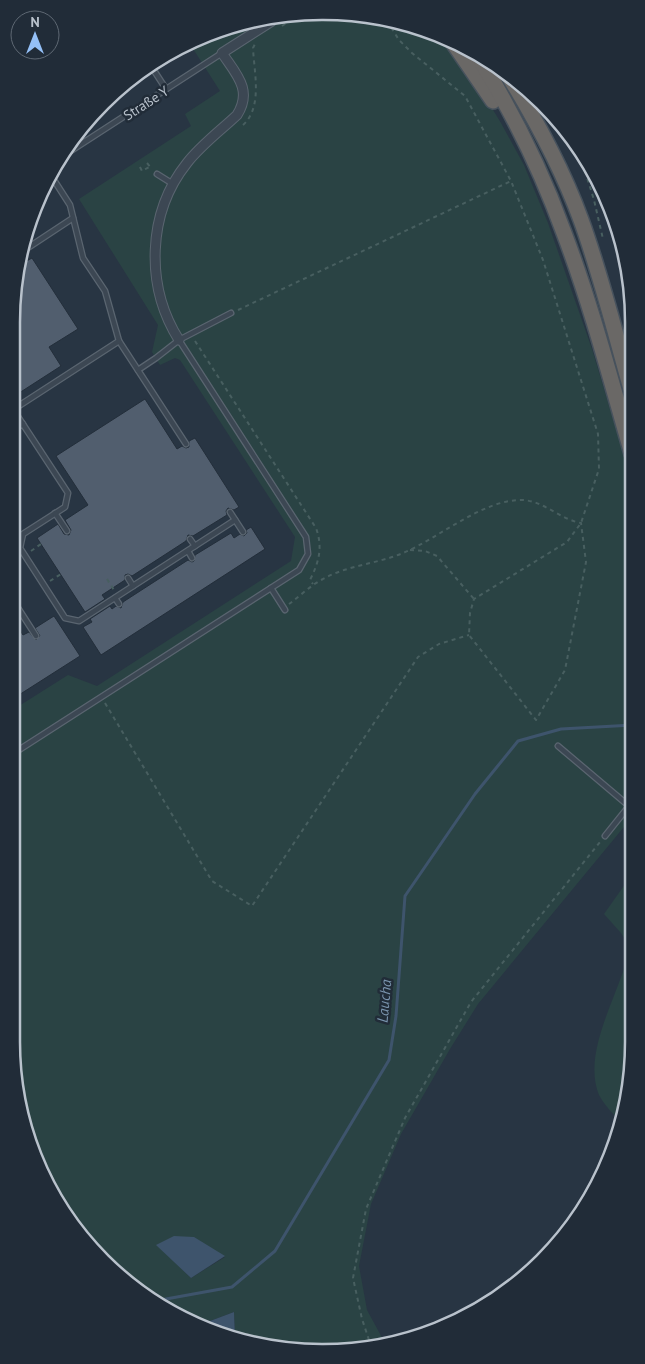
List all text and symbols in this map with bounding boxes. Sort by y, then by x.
north arrow [10,10,60,60]
text: N [30,13,40,31]
street label: Straße Y [120,82,172,124]
water label: Laucha [373,978,395,1023]

